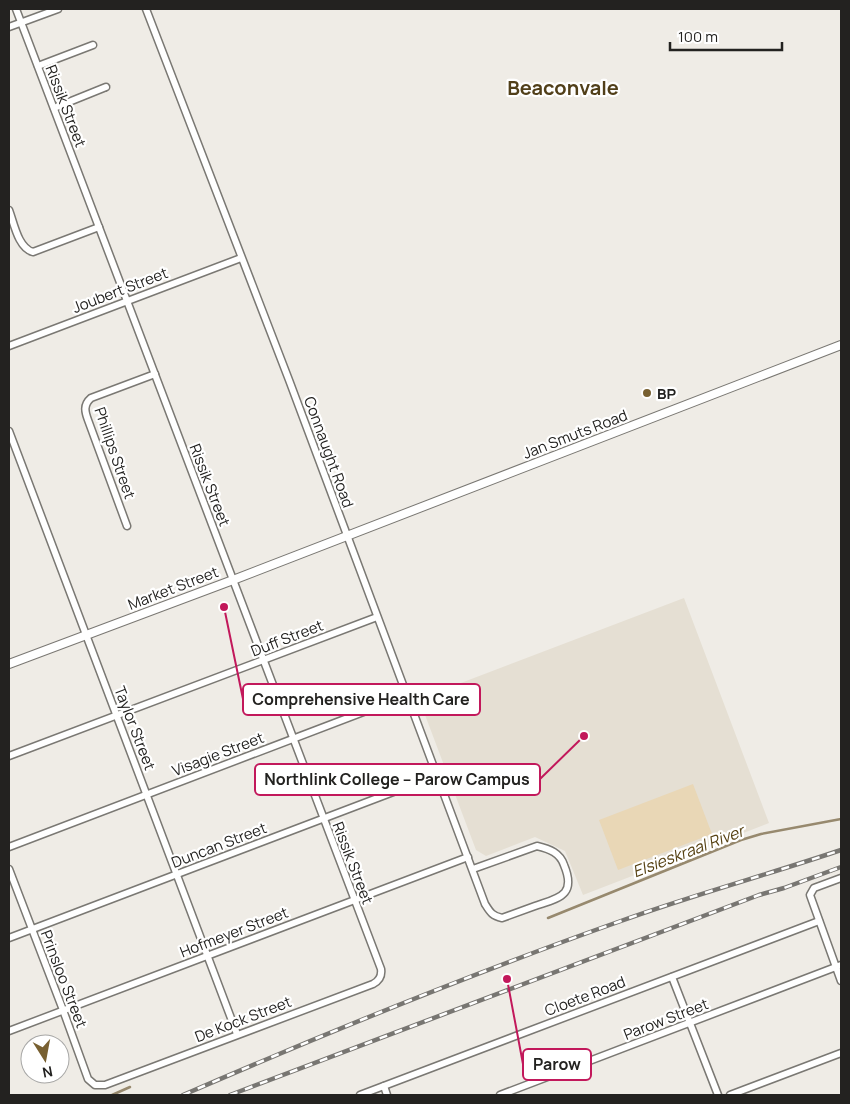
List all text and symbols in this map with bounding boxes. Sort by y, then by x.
scale bar [670,20,782,52]
text: 100 m [678,26,718,47]
street label: Rissik Street [41,62,91,150]
district label: Beaconvale [507,74,619,101]
street label: Joubert Street [69,262,171,318]
place label: BP [657,383,676,404]
marker: BP [641,387,653,399]
street label: Connaught Road [299,393,359,511]
street label: Phillips Street [89,404,141,502]
street label: Jan Smuts Road [520,404,630,464]
street label: Rissik Street [185,441,235,529]
street label: Market Street [125,561,221,615]
street label: Duff Street [248,615,326,661]
street label: Taylor Street [109,683,161,773]
callout: Comprehensive Health Care [243,684,480,715]
text: Comprehensive Health Care [252,688,470,710]
street label: Visagie Street [169,727,267,781]
callout: Northlink College – Parow Campus [255,764,540,795]
text: Northlink College – Parow Campus [264,768,530,790]
street label: Duncan Street [168,817,270,873]
street label: Rissik Street [328,819,378,907]
water label: Elsieskraal River [629,819,749,882]
street label: Hofmeyer Street [177,902,291,962]
street label: Prinsloo Street [36,927,92,1031]
street label: Cloete Road [542,971,628,1021]
street label: De Kock Street [192,991,294,1047]
street label: Parow Street [620,993,712,1045]
north arrow [20,1034,70,1084]
callout: Parow [523,1049,591,1080]
text: Parow [533,1053,581,1075]
text: N [41,1062,54,1083]

